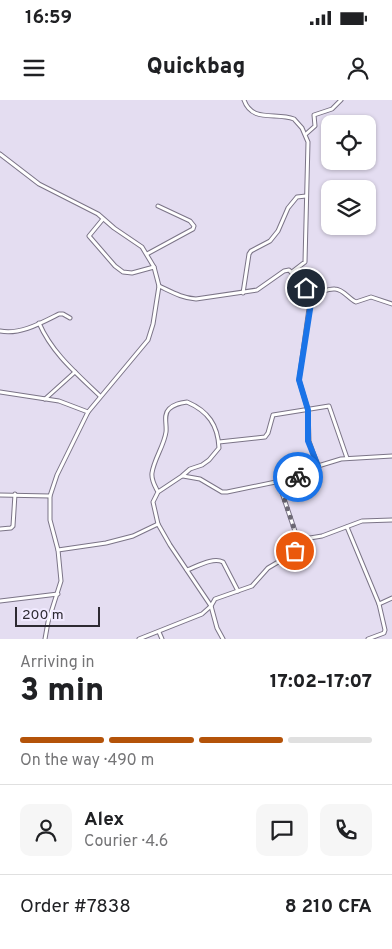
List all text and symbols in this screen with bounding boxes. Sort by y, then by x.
text: 16:59 [25,6,72,30]
icon: menu [20,54,48,82]
text: Quickbag [147,54,245,81]
icon: person [344,54,372,82]
map controls [321,115,376,235]
button: locate [321,115,376,170]
button: layers [321,180,376,235]
pin [285,267,327,309]
icon: home [292,274,320,302]
courier [273,452,323,502]
icon: bike [284,463,312,491]
pin [274,530,316,572]
icon: bag [281,537,309,565]
scale bar [15,604,100,627]
text: 200 m [22,607,64,624]
text: Arriving in [20,653,95,673]
text: 17:02–17:07 [270,670,372,694]
text: 3 min [20,672,104,712]
text: On the way · 490 m [20,751,154,771]
button: person [20,804,72,856]
button: chat [256,804,308,856]
button: phone [320,804,372,856]
text: Alex [84,808,124,832]
text: Courier · 4.6 [84,832,168,852]
text: Order #7838 [20,895,131,919]
text: 8 210 CFA [285,895,372,919]

